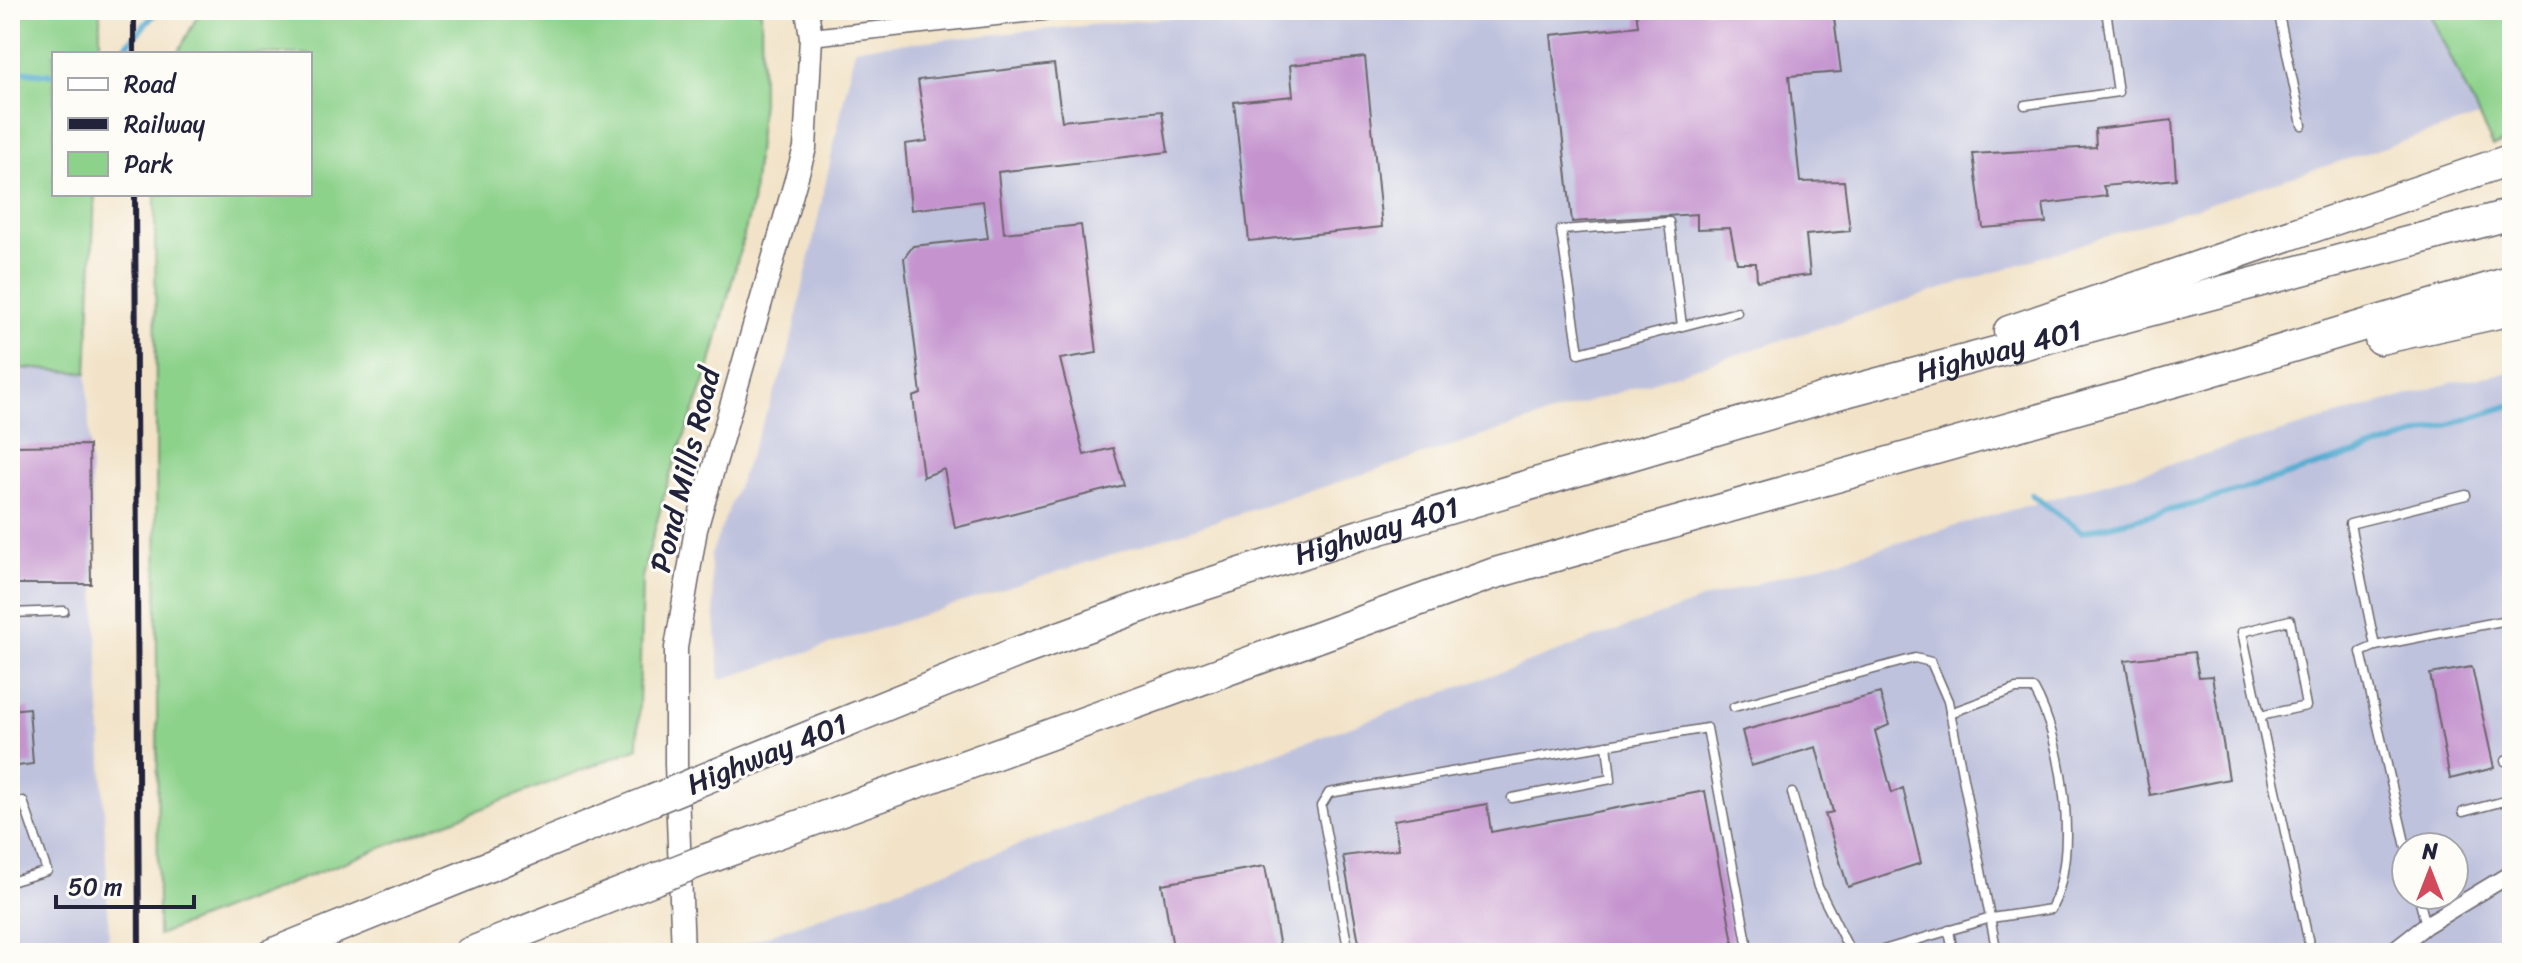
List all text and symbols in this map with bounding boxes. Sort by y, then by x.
legend [52,52,312,196]
text: Road [124,63,178,105]
text: Railway [124,103,206,145]
text: Park [124,143,173,185]
street label: Highway 401 [1910,303,2088,399]
street label: Pond Mills Road [633,360,737,578]
street label: Highway 401 [1287,480,1466,581]
street label: Highway 401 [678,697,856,811]
north arrow [2390,831,2470,911]
text: N [2421,832,2438,871]
scale bar [56,859,194,909]
text: 50 m [68,866,123,908]

